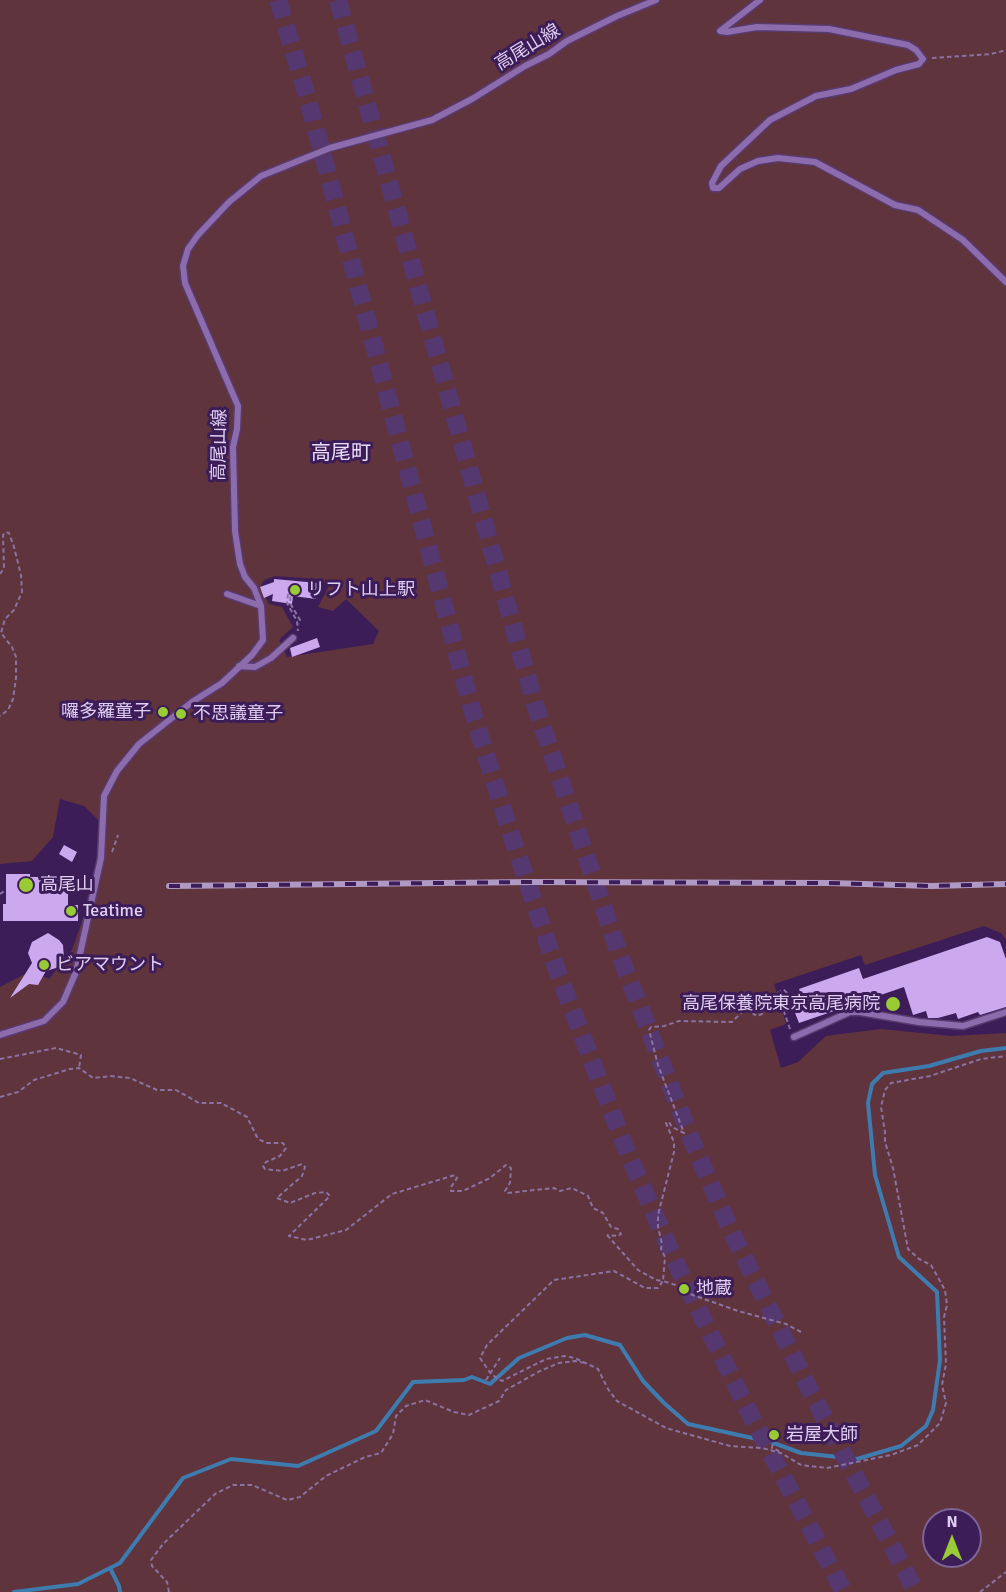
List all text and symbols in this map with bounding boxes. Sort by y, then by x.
street label: 高尾山線 [492,20,564,76]
street label: 高尾山線 [209,409,231,481]
district label: 高尾町 [311,442,371,466]
place label: リフト山上駅 [307,579,415,601]
marker: リフト山上駅 [288,583,302,597]
place label: 囉多羅童子 [61,701,151,723]
place label: 不思議童子 [193,703,283,725]
marker: 囉多羅童子 [156,705,170,719]
marker: 不思議童子 [174,707,188,721]
place label: 高尾山 [40,874,94,896]
marker: 高尾山 [17,876,35,894]
place label: Teatime [83,900,143,922]
marker: Teatime [64,904,78,918]
place label: ビアマウント [56,954,164,976]
marker: ビアマウント [37,958,51,972]
place label: 高尾保養院東京高尾病院 [682,993,880,1015]
marker: 高尾保養院東京高尾病院 [884,995,902,1013]
place label: 地蔵 [696,1278,732,1300]
marker: 地蔵 [677,1282,691,1296]
place label: 岩屋大師 [786,1424,858,1446]
marker: 岩屋大師 [767,1428,781,1442]
north arrow [922,1508,982,1568]
text: N [946,1512,958,1532]

